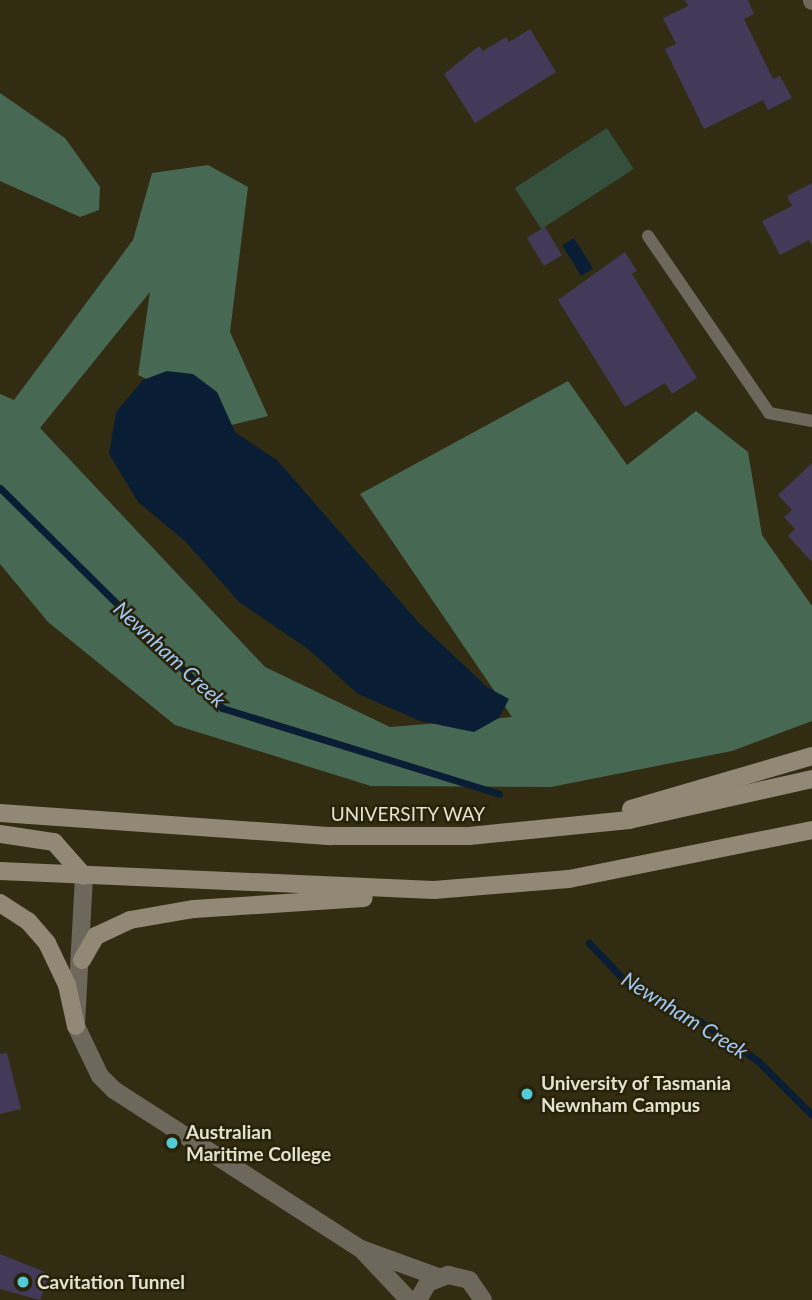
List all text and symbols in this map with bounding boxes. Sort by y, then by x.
water label: Newnham Creek [109,596,231,712]
street label: UNIVERSITY WAY [330,803,486,825]
water label: Newnham Creek [617,966,753,1064]
place label: University of Tasmania Newnham Campus [541,1072,732,1116]
marker: University of Tasmania Newnham Campus [519,1086,535,1102]
place label: Australian Maritime College [186,1121,331,1165]
marker: Australian Maritime College [164,1135,180,1151]
place label: Cavitation Tunnel [37,1271,186,1293]
marker: Cavitation Tunnel [15,1274,31,1290]

